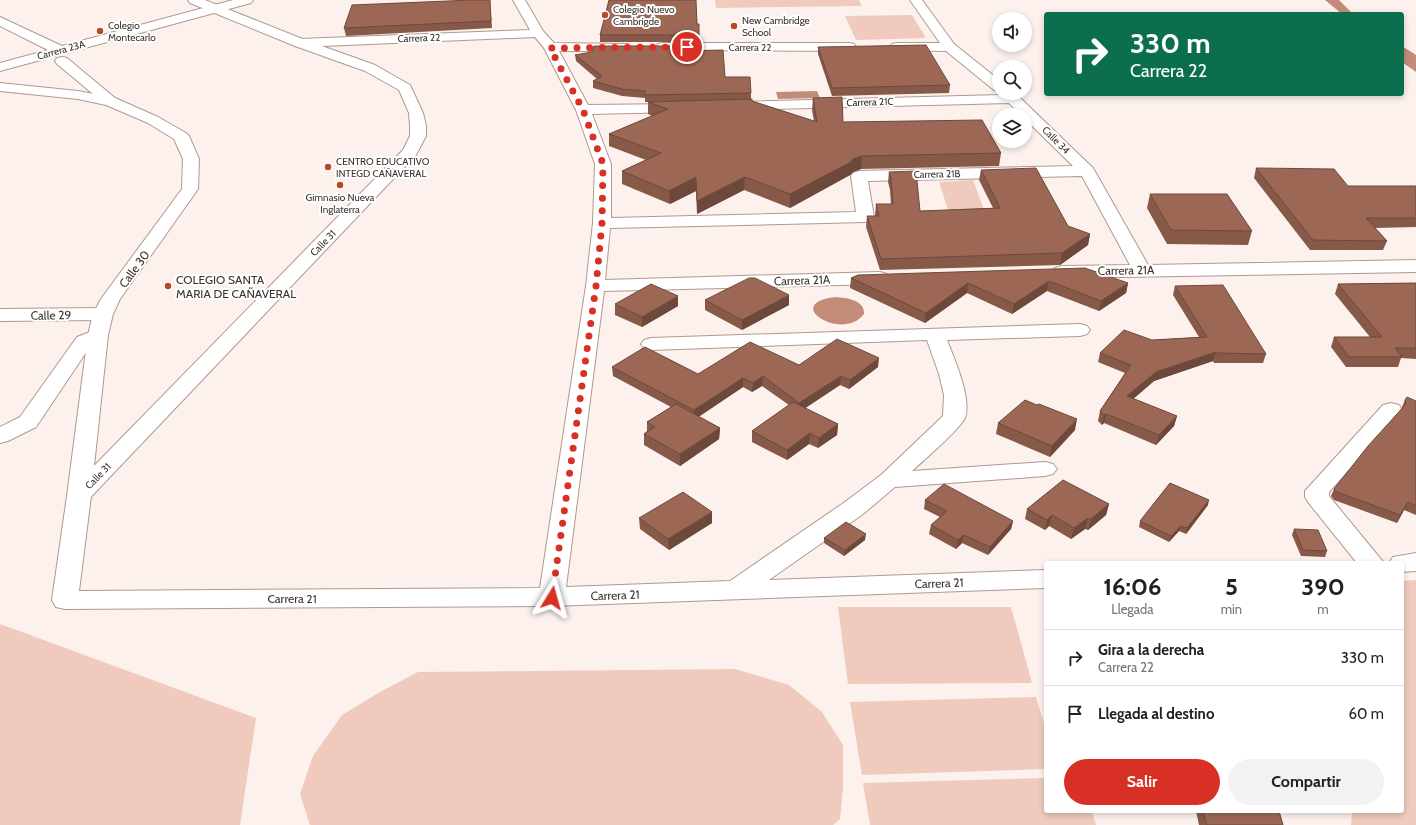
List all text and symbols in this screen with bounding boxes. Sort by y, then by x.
place label: Colegio Nuevo Cambrigde [613,3,675,28]
marker: Colegio Nuevo Cambrigde [600,10,610,20]
map controls [992,12,1032,148]
button: sound [992,12,1032,52]
place label: New Cambridge School [742,14,810,39]
place label: Colegio Montecarlo [108,19,156,44]
marker: New Cambridge School [729,21,739,31]
marker: Colegio Montecarlo [95,26,105,36]
text: 330 m [1130,26,1211,60]
icon: right [1064,28,1116,80]
pin [670,30,704,64]
street label: Carrera 22 [397,31,441,45]
icon: arrive [676,36,698,58]
street label: Carrera 23A [36,37,87,63]
street label: Carrera 22 [729,41,771,54]
button: search [992,60,1032,100]
text: Carrera 22 [1130,60,1207,82]
street label: Carrera 21C [846,95,894,109]
button: layers [992,108,1032,148]
street label: Calle 34 [1039,123,1073,157]
place label: CENTRO EDUCATIVO INTEGD CAÑAVERAL [336,155,430,180]
marker: CENTRO EDUCATIVO INTEGD CAÑAVERAL [323,162,333,172]
street label: Carrera 21B [913,167,961,181]
marker: Gimnasio Nueva Inglaterra [335,180,345,190]
place label: Gimnasio Nueva Inglaterra [306,191,375,216]
street label: Calle 31 [307,227,339,259]
street label: Calle 30 [115,247,153,291]
street label: Carrera 21A [1098,262,1155,278]
street label: Carrera 21A [774,271,831,288]
place label: COLEGIO SANTA MARIA DE CAÑAVERAL [176,272,296,301]
marker: COLEGIO SANTA MARIA DE CAÑAVERAL [163,281,173,291]
street label: Calle 29 [31,307,72,323]
street label: Calle 31 [82,460,114,492]
text: 16:06 [1103,572,1161,601]
text: 5 [1225,572,1238,601]
text: 390 [1301,572,1345,601]
street label: Carrera 21 [914,575,964,591]
position arrow [531,577,573,619]
street label: Carrera 21 [590,587,640,603]
street label: Carrera 21 [267,591,317,606]
text: Llegada [1111,601,1153,617]
text: min [1221,601,1242,617]
text: m [1317,601,1329,617]
text: Gira a la derecha [1098,641,1204,659]
icon: right [1064,647,1086,669]
text: 330 m [1341,649,1384,667]
text: Carrera 22 [1098,659,1154,675]
icon: arrive [1064,703,1086,725]
text: Llegada al destino [1098,705,1214,723]
text: 60 m [1348,705,1384,723]
button: Salir [1064,759,1220,805]
button: Compartir [1228,759,1384,805]

